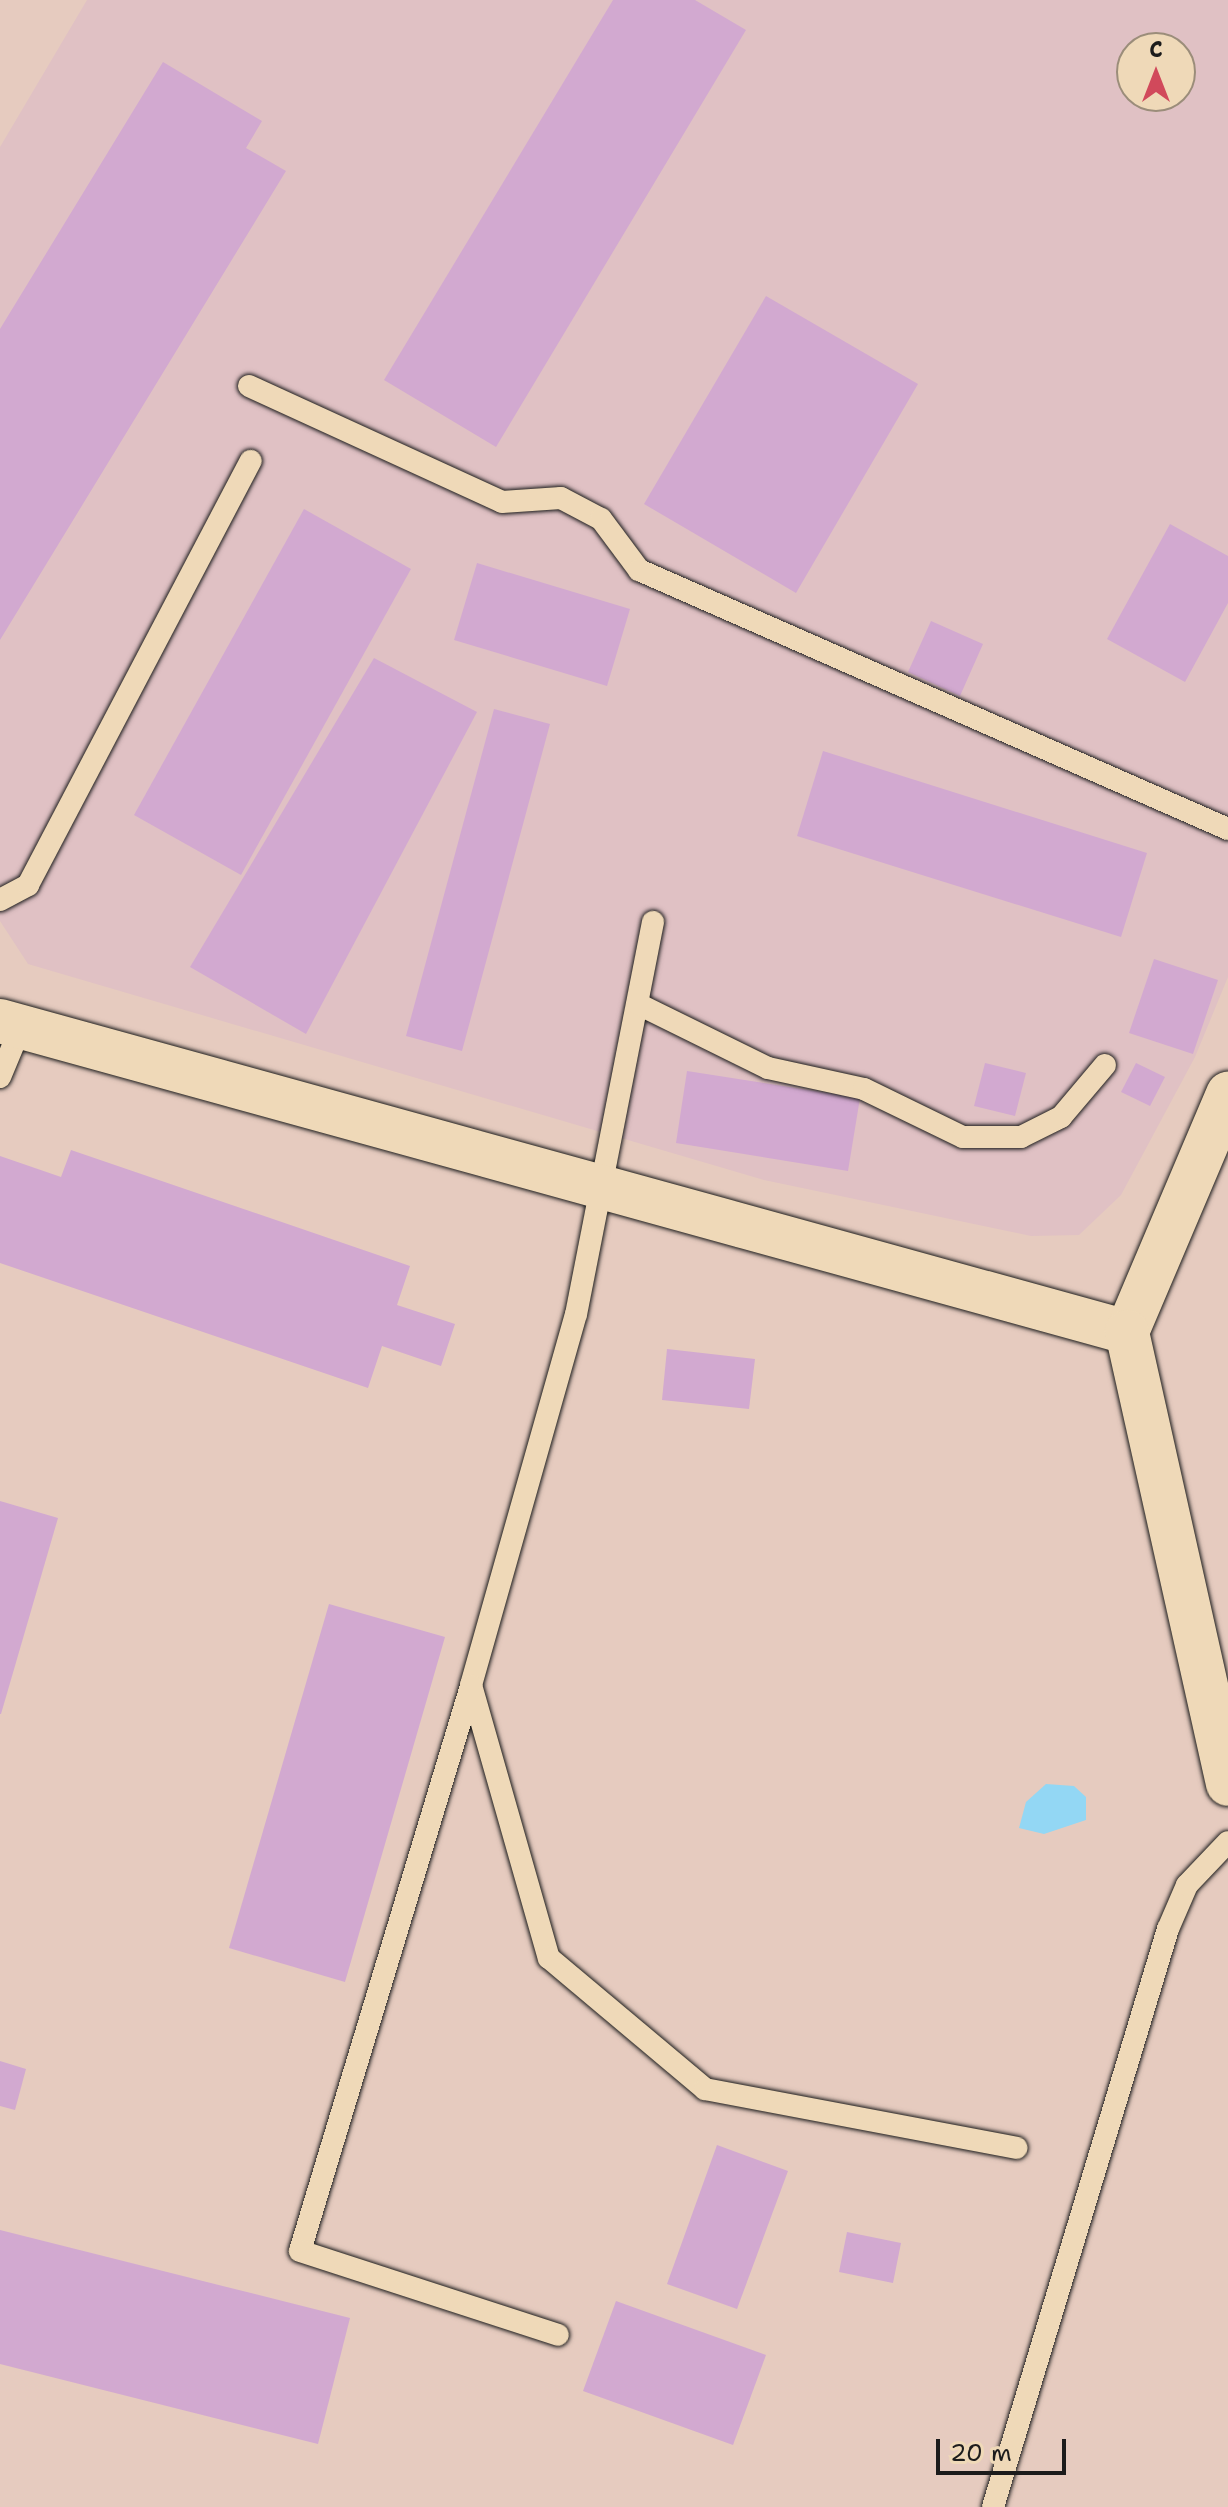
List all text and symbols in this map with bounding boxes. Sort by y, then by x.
north arrow [1116,32,1196,112]
text: С [1149,35,1163,64]
scale bar [940,2423,1070,2473]
text: 20 m [950,2437,1012,2469]

